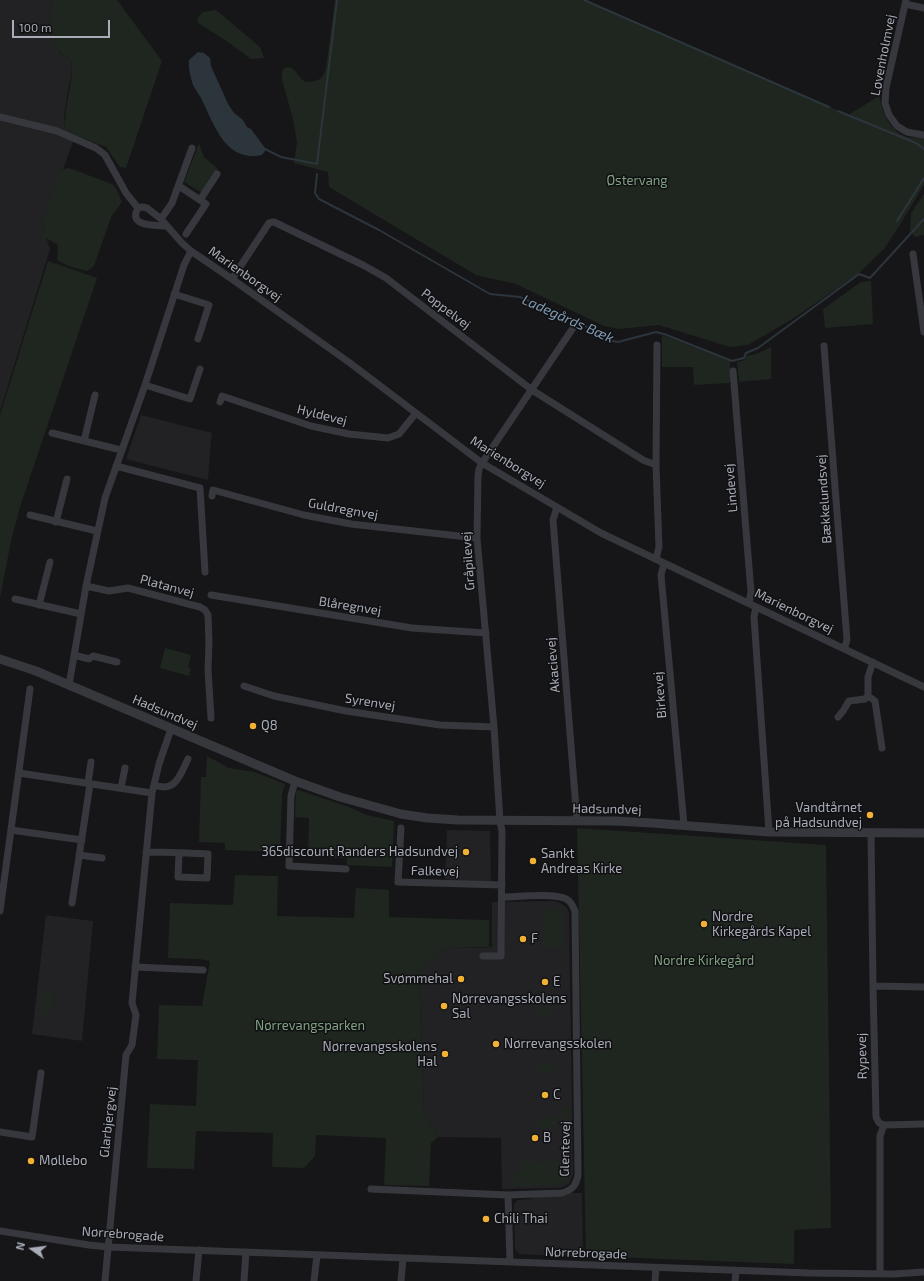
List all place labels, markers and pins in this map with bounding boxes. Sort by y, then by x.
place label: Q8 [261,718,278,734]
marker: Q8 [248,721,258,731]
place label: Vandtårnet på Hadsundvej [775,800,862,831]
marker: Vandtårnet på Hadsundvej [865,810,875,820]
place label: 365discount Randers Hadsundvej [261,844,458,860]
place label: Sankt Andreas Kirke [541,846,622,877]
marker: 365discount Randers Hadsundvej [461,847,471,857]
marker: Sankt Andreas Kirke [528,856,538,866]
place label: Nordre Kirkegårds Kapel [712,909,811,940]
marker: Nordre Kirkegårds Kapel [699,919,709,929]
place label: F [531,931,538,947]
marker: F [518,934,528,944]
place label: Svømmehal [383,971,453,987]
marker: Svømmehal [456,974,466,984]
place label: E [553,974,560,990]
marker: E [540,977,550,987]
place label: Nørrevangsskolens Sal [452,991,567,1022]
marker: Nørrevangsskolens Sal [439,1001,449,1011]
place label: Nørrevangsskolen [504,1036,612,1052]
place label: Nørrevangsskolens Hal [322,1039,437,1070]
marker: Nørrevangsskolen [491,1039,501,1049]
marker: Nørrevangsskolens Hal [440,1049,450,1059]
place label: C [553,1087,560,1103]
marker: C [540,1090,550,1100]
place label: B [543,1130,551,1146]
marker: B [530,1133,540,1143]
place label: Møllebo [39,1153,87,1169]
marker: Møllebo [26,1156,36,1166]
place label: Chili Thai [494,1211,548,1227]
marker: Chili Thai [481,1214,491,1224]

